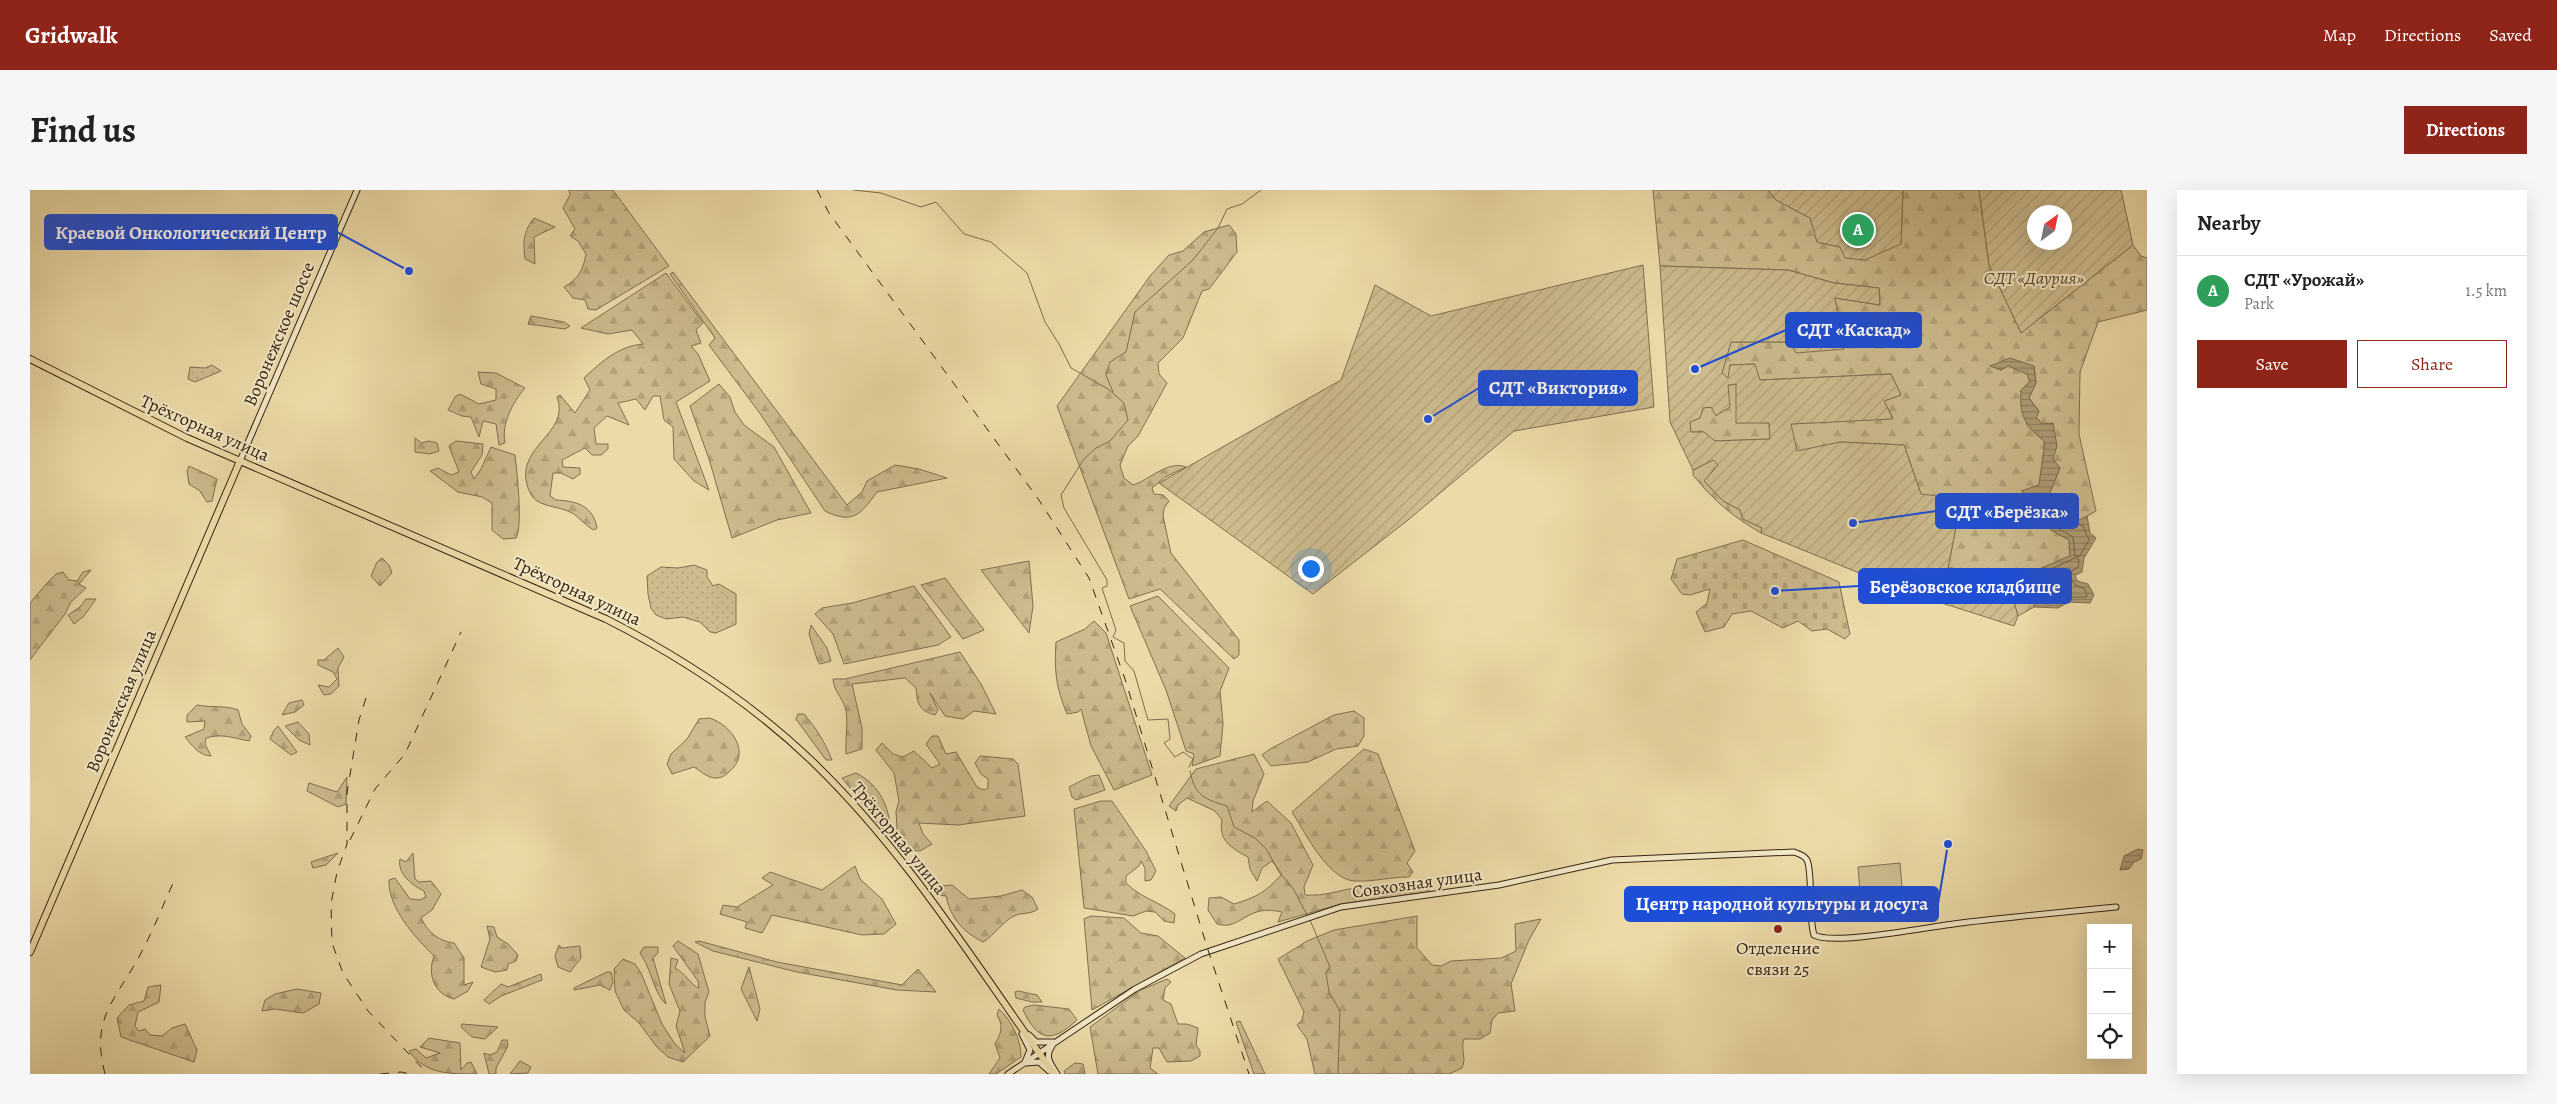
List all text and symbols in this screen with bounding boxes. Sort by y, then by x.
text: Gridwalk [25,19,118,51]
text: Map [2323,23,2356,47]
text: Directions [2384,23,2461,47]
text: Saved [2489,23,2532,47]
text: Find us [30,106,136,154]
button: Directions [2404,106,2527,154]
north arrow [2027,205,2072,250]
text: Nearby [2197,209,2260,237]
pin: A [1842,211,1874,249]
callout: Краевой Онкологический Центр [45,215,337,249]
text: Краевой Онкологический Центр [55,220,327,246]
street label: Воронежское шоссе [238,258,320,410]
park label: СДТ «Даурия» [1984,266,2085,290]
text: СДТ «Урожай» [2244,267,2364,293]
text: A [2208,280,2218,302]
text: 1.5 km [2465,280,2507,302]
text: Park [2244,293,2274,315]
callout: СДТ «Каскад» [1786,313,1921,347]
text: СДТ «Каскад» [1797,317,1912,343]
button: Save [2197,340,2347,388]
button: Share [2357,340,2507,388]
callout: СДТ «Виктория» [1479,371,1637,405]
text: СДТ «Виктория» [1489,375,1628,401]
street label: Трёхгорная улица [137,389,274,467]
callout: СДТ «Берёзка» [1936,494,2078,528]
text: СДТ «Берёзка» [1946,499,2069,525]
street label: Трёхгорная улица [509,551,645,631]
your location [1298,556,1324,582]
callout: Берёзовское кладбище [1859,569,2071,603]
text: Берёзовское кладбище [1869,574,2061,600]
street label: Воронежская улица [80,625,162,776]
street label: Трёхгорная улица [846,777,952,900]
street label: Совхозная улица [1351,862,1484,904]
callout: Центр народной культуры и досуга [1625,887,1938,921]
text: Центр народной культуры и досуга [1636,891,1929,917]
marker: Отделение связи 25 [1772,923,1784,935]
map controls [2087,924,2132,1059]
button: + [2087,924,2132,969]
place label: Отделение связи 25 [1736,936,1820,981]
button: − [2087,969,2132,1014]
button: locate [2087,1014,2132,1059]

